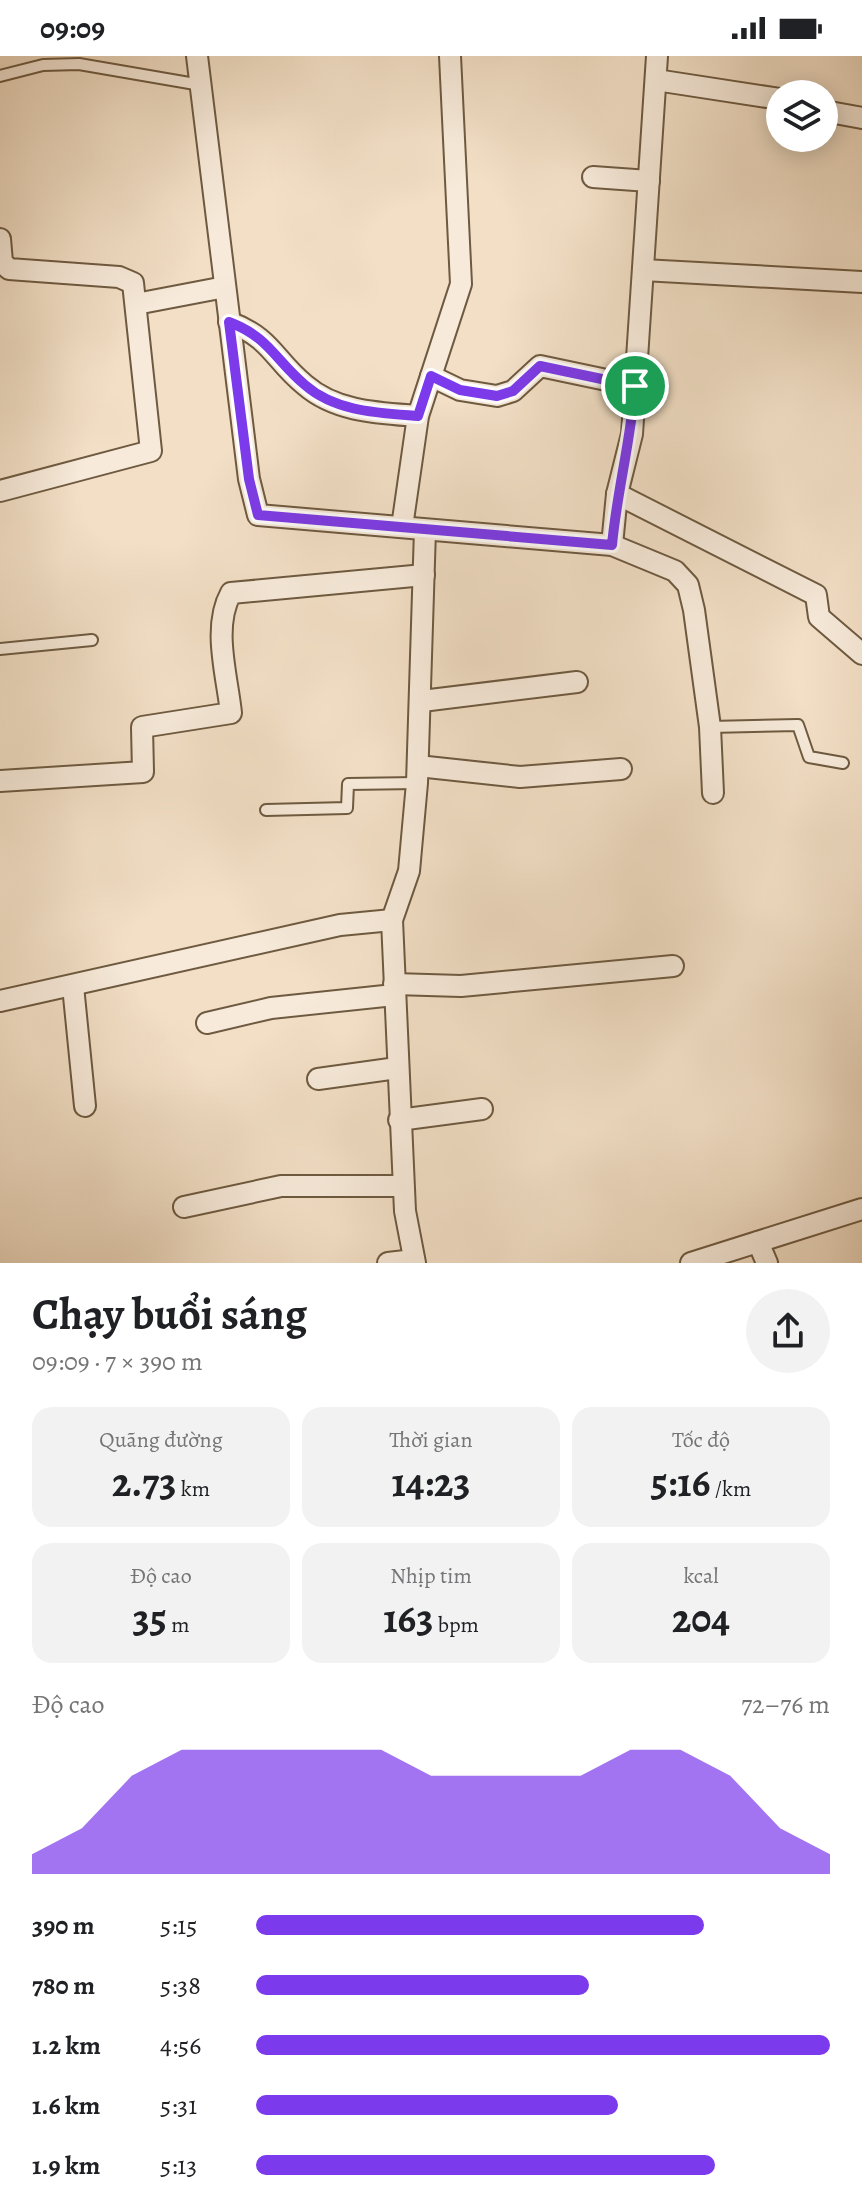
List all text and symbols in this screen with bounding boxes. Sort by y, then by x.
text: 09:09 [40,8,105,48]
map controls [766,80,838,152]
button: layers [766,80,838,152]
pin [601,352,669,420]
icon: arrive [613,364,657,408]
text: Chạy buổi sáng [32,1284,307,1344]
button: share [746,1289,830,1373]
text: 09:09 · 7 × 390 m [32,1344,203,1379]
text: Quãng đường [99,1425,223,1455]
text: Thời gian [389,1425,473,1455]
text: Tốc độ [672,1425,730,1455]
text: 2.73 [112,1455,177,1510]
text: 14:23 [391,1455,471,1510]
text: 5:16 [651,1455,710,1510]
text: km [177,1474,210,1504]
text: /km [710,1474,751,1504]
text: Độ cao [130,1561,192,1591]
text: Nhịp tim [390,1561,472,1591]
text: kcal [683,1561,719,1591]
text: 35 [133,1591,167,1646]
text: 163 [383,1591,433,1646]
text: 204 [672,1591,730,1646]
text: m [167,1610,189,1640]
text: bpm [433,1610,479,1640]
text: Độ cao [32,1687,104,1722]
text: 72–76 m [741,1687,830,1722]
text: 390 m [32,1908,95,1943]
text: 5:15 [160,1908,197,1943]
text: 780 m [32,1968,95,2003]
text: 5:38 [160,1968,201,2003]
text: 1.2 km [32,2028,101,2063]
text: 4:56 [160,2028,201,2063]
text: 1.6 km [32,2088,100,2123]
text: 5:31 [160,2088,197,2123]
text: 1.9 km [32,2148,100,2183]
text: 5:13 [160,2148,197,2183]

